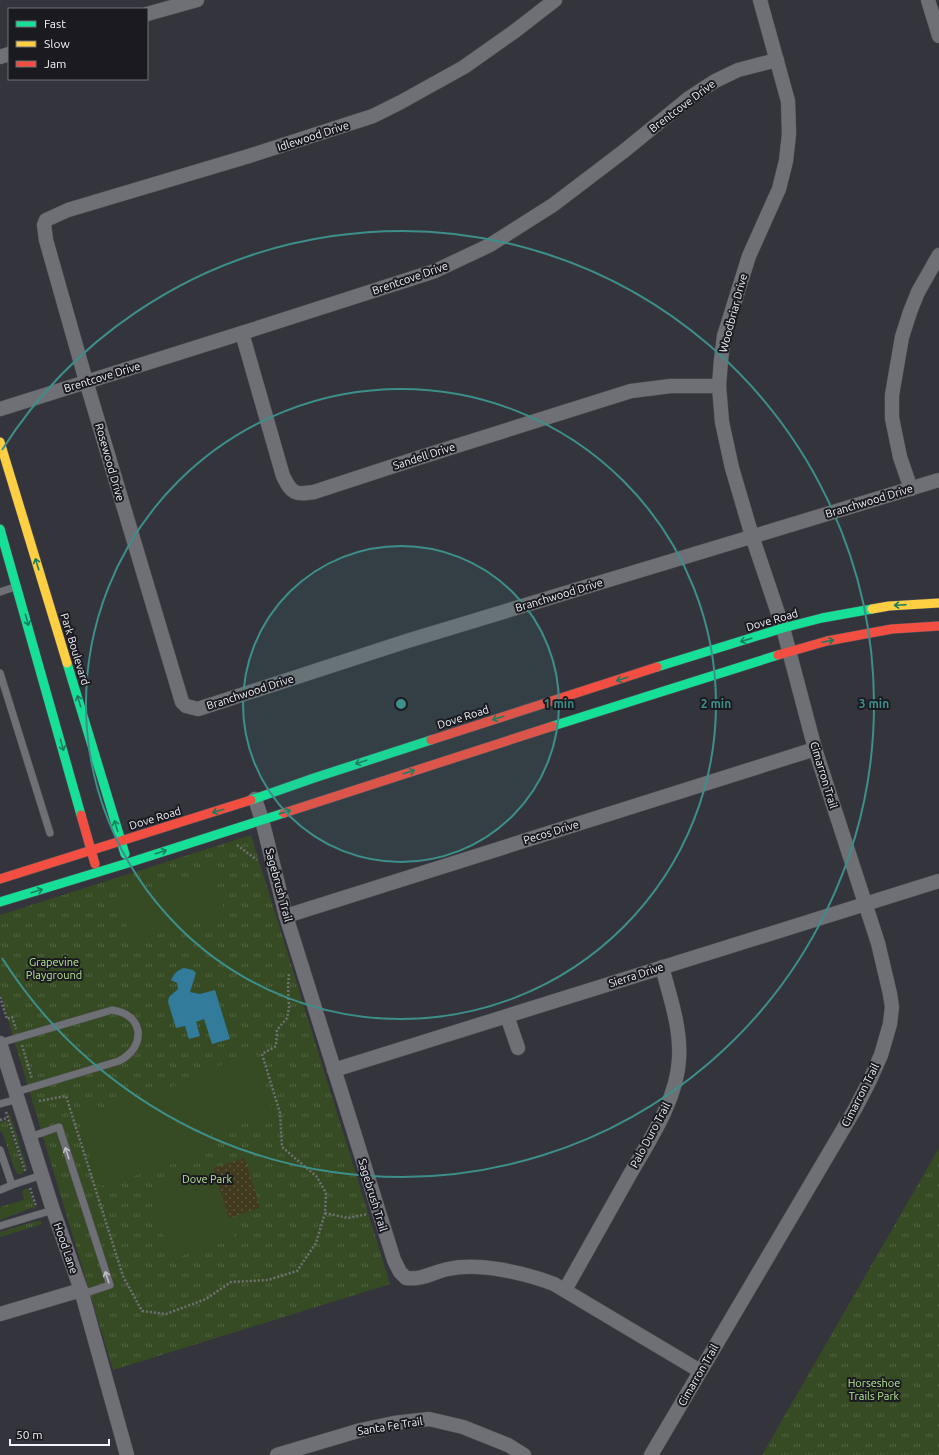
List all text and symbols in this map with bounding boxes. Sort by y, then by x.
legend [8,8,148,80]
text: Fast [44,17,66,30]
text: Slow [44,37,70,50]
text: Jam [44,57,66,70]
street label: Brentcove Drive [647,77,717,135]
street label: Idlewood Drive [276,119,350,153]
street label: Brentcove Drive [371,259,449,297]
street label: Woodbriar Drive [717,272,749,354]
street label: Brentcove Drive [62,360,142,394]
street label: Rosewood Drive [93,422,127,502]
street label: Sandell Drive [391,440,457,472]
street label: Branchwood Drive [824,482,914,520]
one-way arrow [33,557,40,570]
street label: Branchwood Drive [514,576,604,614]
one-way arrow [894,602,907,609]
street label: Dove Road [745,607,799,633]
street label: Park Boulevard [58,612,92,686]
one-way arrow [24,613,31,626]
one-way arrow [740,637,753,644]
one-way arrow [821,637,834,645]
street label: Branchwood Drive [205,672,295,712]
one-way arrow [616,675,628,683]
one-way arrow [75,695,82,708]
centre of rings [394,697,408,711]
text: 1 min [544,697,574,710]
text: 2 min [701,697,731,710]
text: 3 min [859,697,889,710]
street label: Dove Road [436,703,490,731]
one-way arrow [493,715,505,723]
one-way arrow [59,739,66,752]
street label: Cimarron Trail [808,740,840,810]
one-way arrow [356,759,368,767]
one-way arrow [402,768,415,775]
street label: Dove Road [128,804,182,832]
one-way arrow [212,808,225,815]
one-way arrow [278,808,291,815]
street label: Pecos Drive [522,818,580,846]
one-way arrow [112,820,119,833]
street label: Sagebrush Trail [263,847,295,923]
one-way arrow [155,848,168,855]
one-way arrow [31,887,44,894]
park label: Grapevine Playground [26,956,82,981]
street label: Sierra Drive [607,960,665,990]
street label: Cimarron Trail [839,1061,881,1129]
street label: Palo Duro Trail [628,1100,672,1170]
one-way arrow [63,1147,71,1159]
street label: Sagebrush Trail [356,1157,390,1233]
park label: Dove Park [182,1173,232,1185]
street label: Hood Lane [52,1221,80,1275]
one-way arrow [103,1270,110,1283]
street label: Cimarron Trail [675,1342,721,1408]
park label: Horseshoe Trails Park [848,1377,900,1402]
street label: Santa Fe Trail [357,1415,423,1437]
scale bar [10,1421,109,1447]
text: 50 m [16,1428,43,1441]

